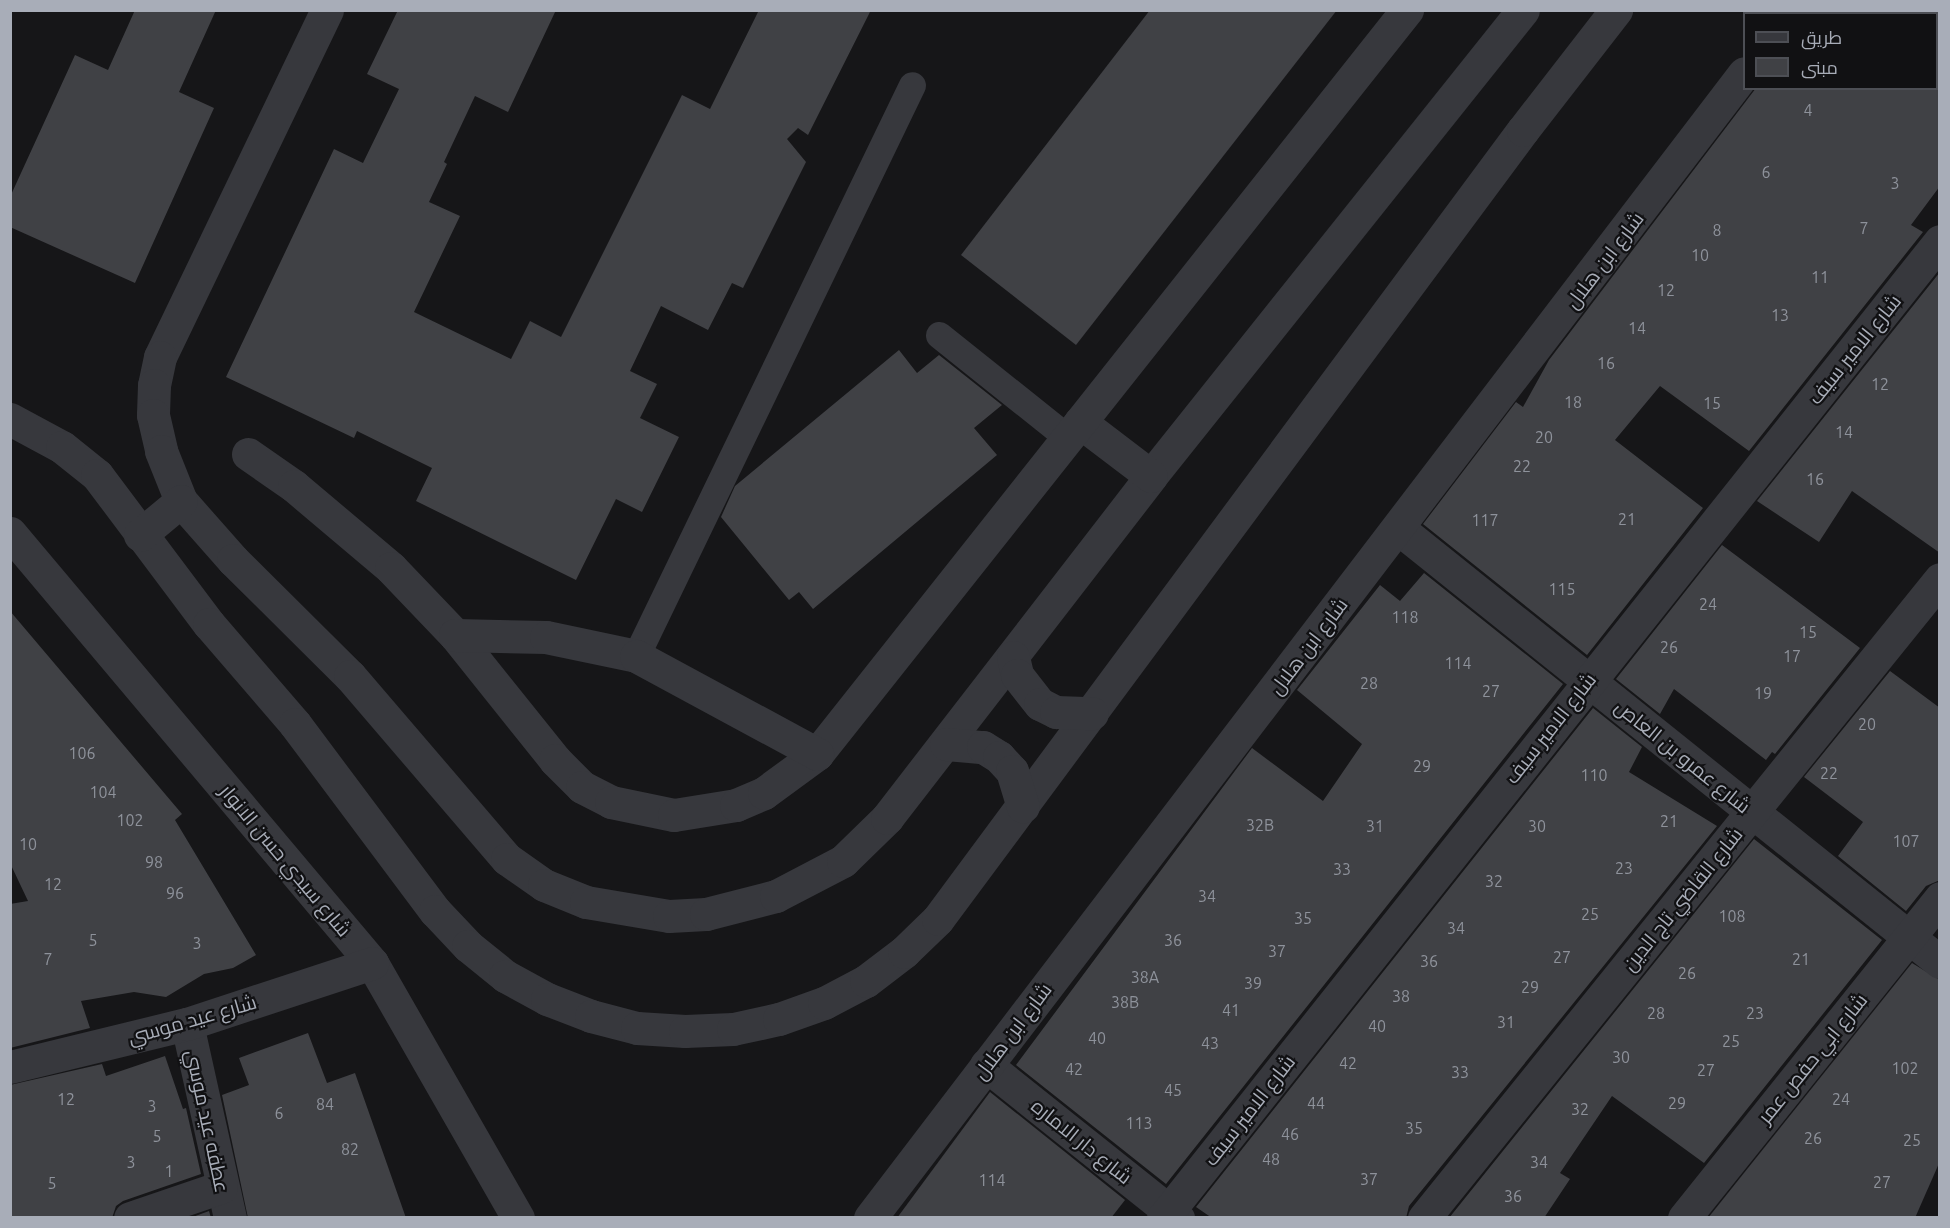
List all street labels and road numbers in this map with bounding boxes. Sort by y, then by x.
street label: شارع ابن هلال [1560,207,1648,313]
street label: شارع الامير سيف [1802,289,1906,409]
street label: شارع ابن هلال [1264,593,1352,699]
street label: شارع الامير سيف [1499,668,1601,788]
street label: شارع عمرو بن العاص [1610,694,1756,818]
street label: شارع سيدي حسن الانوار [215,779,357,941]
street label: شارع القاضي تاج الدين [1617,822,1747,976]
street label: شارع ابن هلال [968,978,1056,1084]
street label: شارع ابي حفص عمر [1752,988,1872,1128]
street label: شارع عيد موسي [125,989,259,1049]
street label: عطفه عيد موسي [181,1047,235,1195]
street label: شارع الامير سيف [1198,1050,1300,1170]
street label: شارع دار الاماره [1027,1093,1137,1189]

